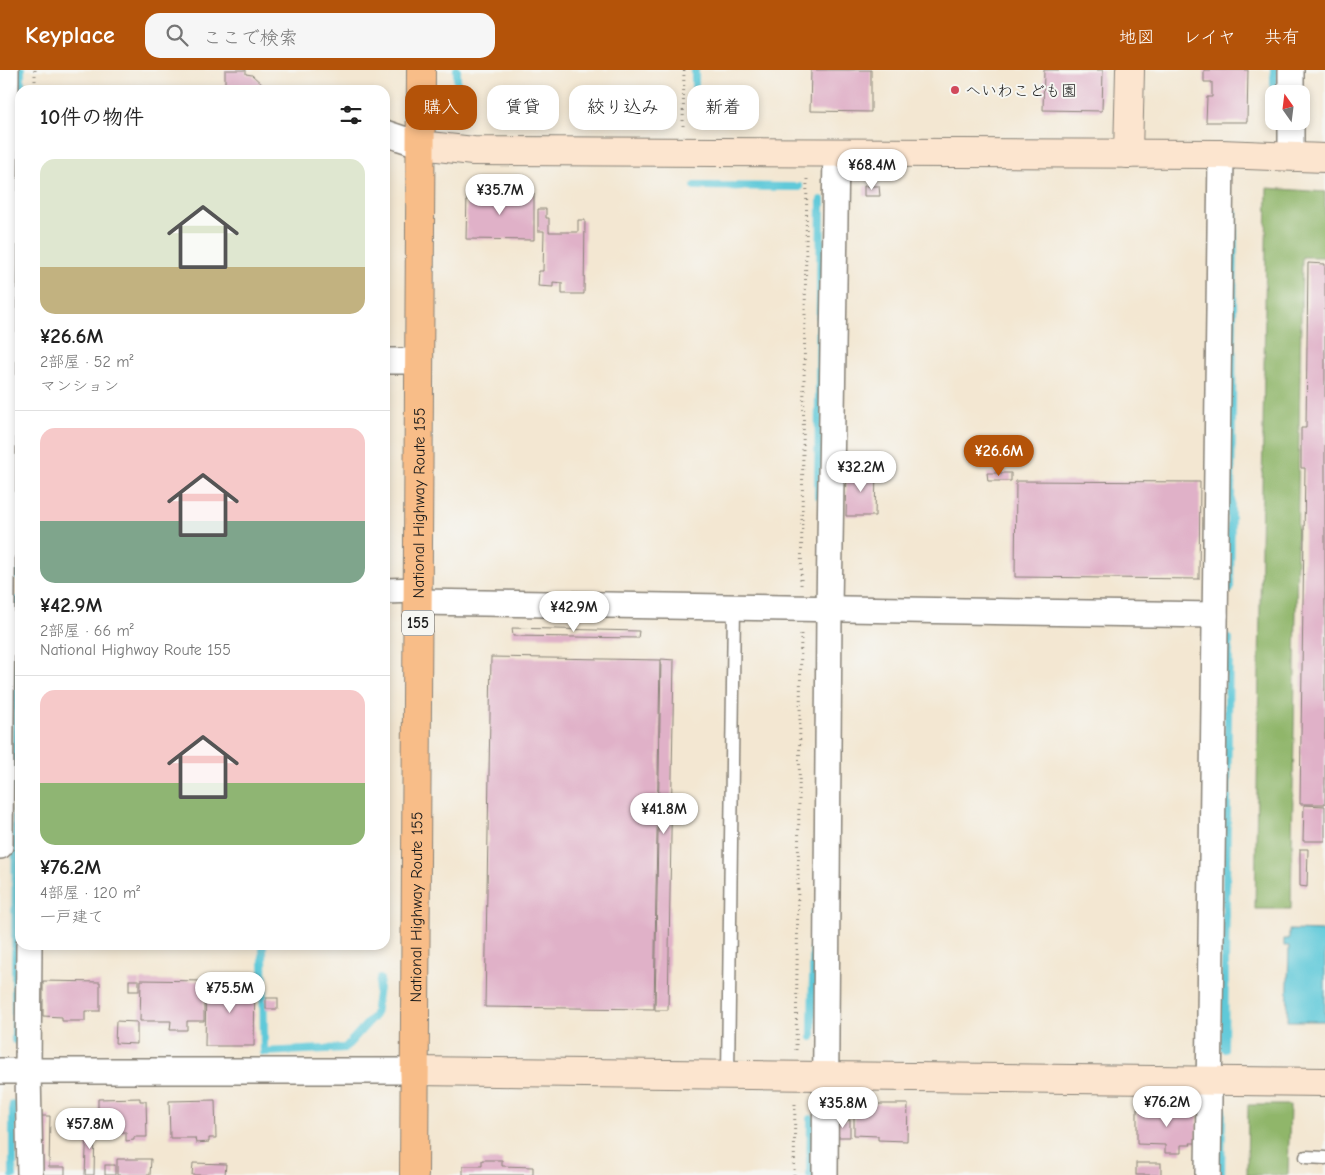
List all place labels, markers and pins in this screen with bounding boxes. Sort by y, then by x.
place label: へいわこども園 [965,82,1077,100]
marker: へいわこども園 [949,84,961,96]
pin: ¥68.4M [831,148,913,191]
pin: ¥35.7M [459,174,541,216]
pin: ¥26.6M [958,434,1040,477]
pin: ¥32.2M [820,450,902,493]
pin: ¥42.9M [533,590,615,633]
pin: ¥41.8M [623,792,705,835]
pin: ¥75.5M [189,972,271,1014]
pin: ¥35.8M [802,1086,884,1129]
pin: ¥76.2M [1126,1086,1208,1128]
pin: ¥57.8M [49,1108,131,1150]

